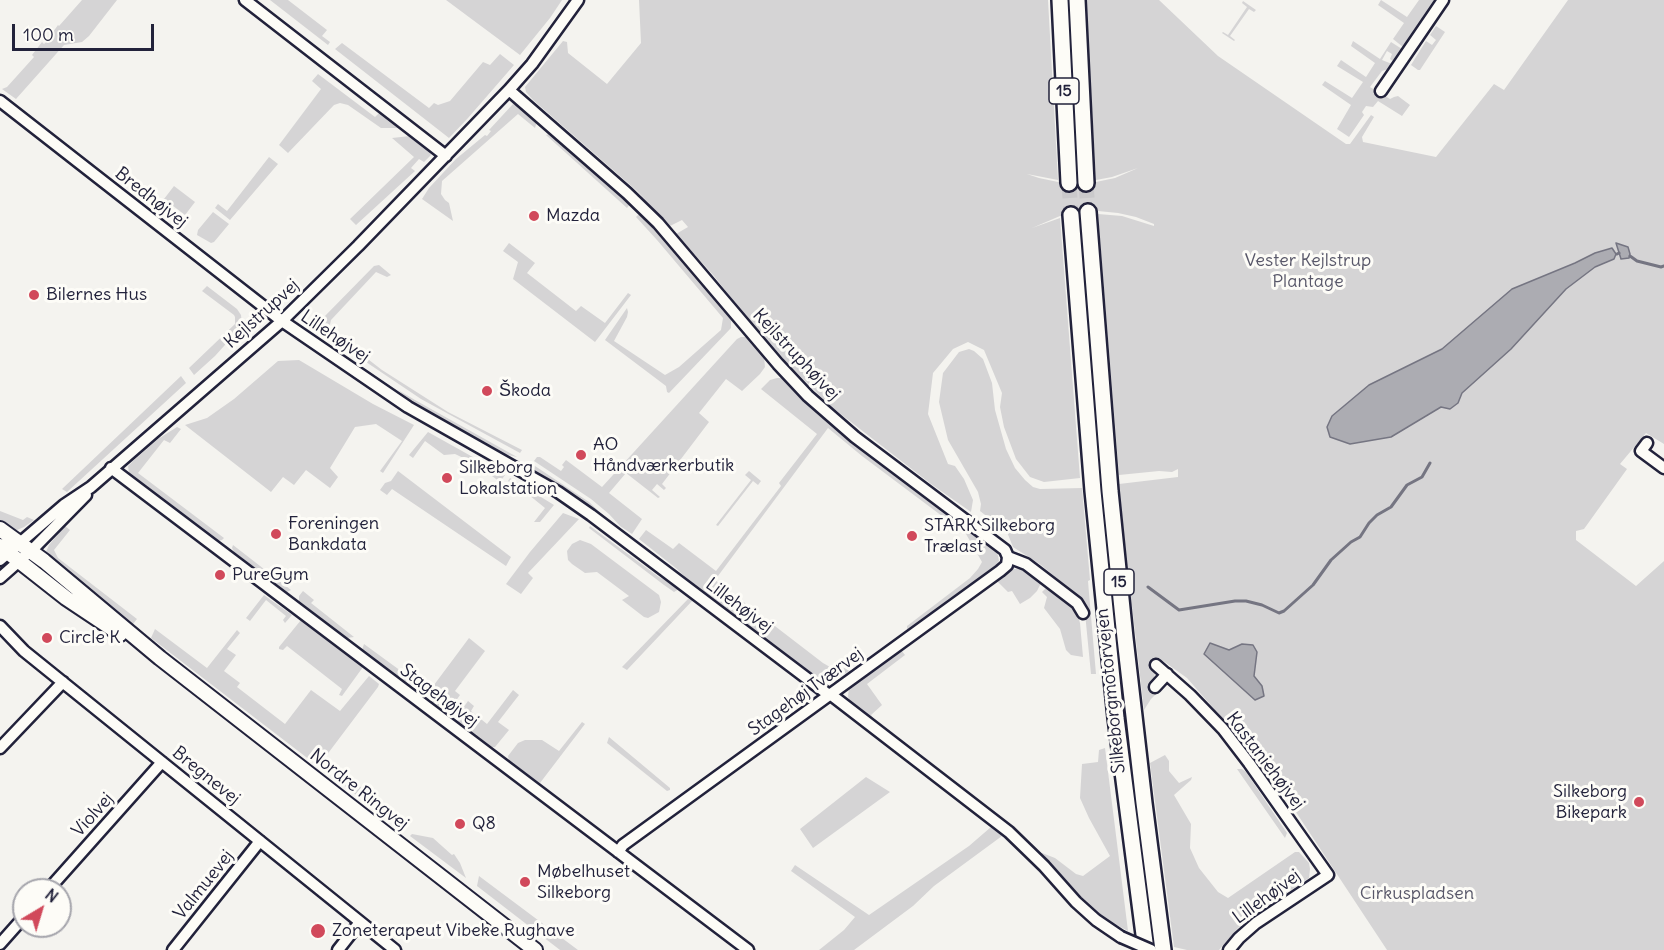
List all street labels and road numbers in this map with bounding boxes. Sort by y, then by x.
road number: 15 [1049,78,1079,104]
street label: Bredhøjvej [111,163,191,233]
street label: Kejlstrupvej [220,275,304,353]
street label: Kejlstruphøjvej [748,305,844,405]
street label: Lillehøjvej [296,306,374,368]
road number: 15 [1104,569,1134,595]
street label: Lillehøjvej [701,574,777,638]
street label: Silkeborgmotorvejen [1092,607,1130,775]
street label: Stagehøj Tværvej [744,643,868,741]
street label: Stagehøjvej [395,659,483,733]
street label: Kastaniehøjvej [1221,708,1309,814]
street label: Bregnevej [168,742,244,810]
street label: Nordre Ringvej [305,745,413,835]
street label: Violvej [68,788,118,842]
street label: Valmuevej [169,846,239,924]
street label: Lillehøjvej [1229,865,1305,929]

